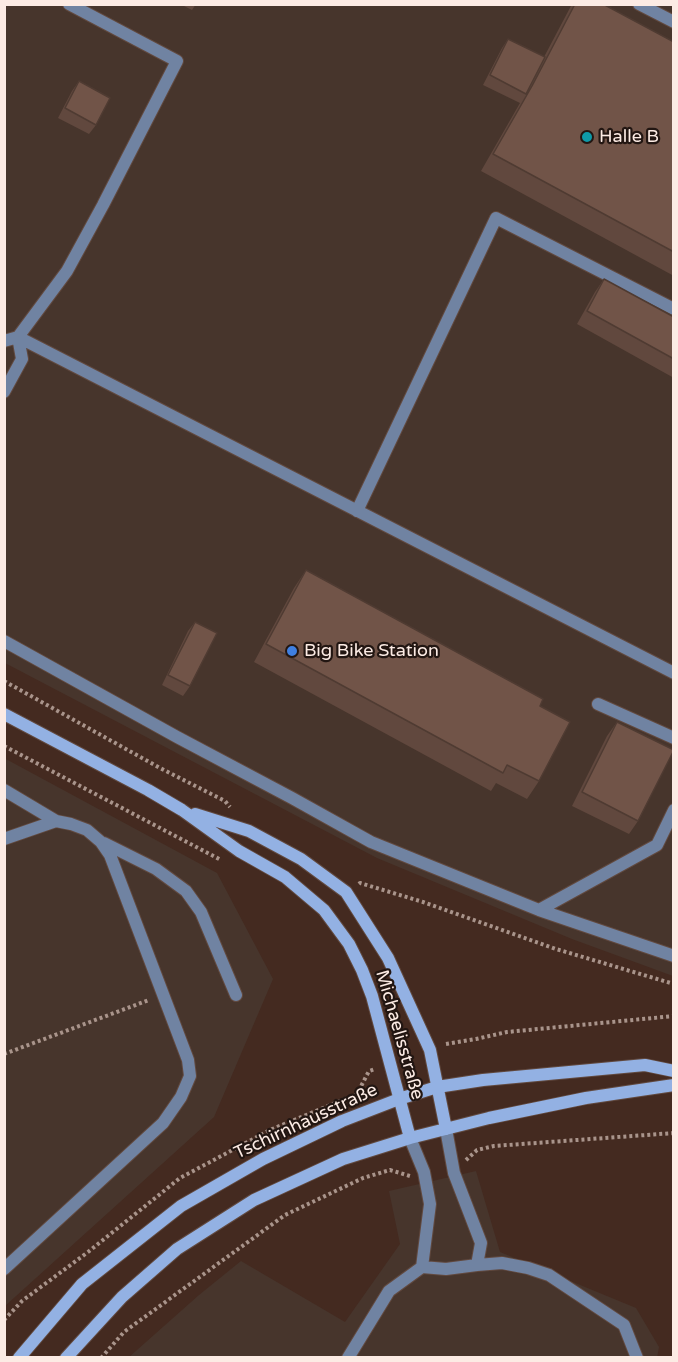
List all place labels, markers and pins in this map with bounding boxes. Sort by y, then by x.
place label: Halle B [599,126,659,148]
marker: Halle B [580,130,594,144]
place label: Big Bike Station [304,640,439,662]
marker: Big Bike Station [285,644,299,658]

